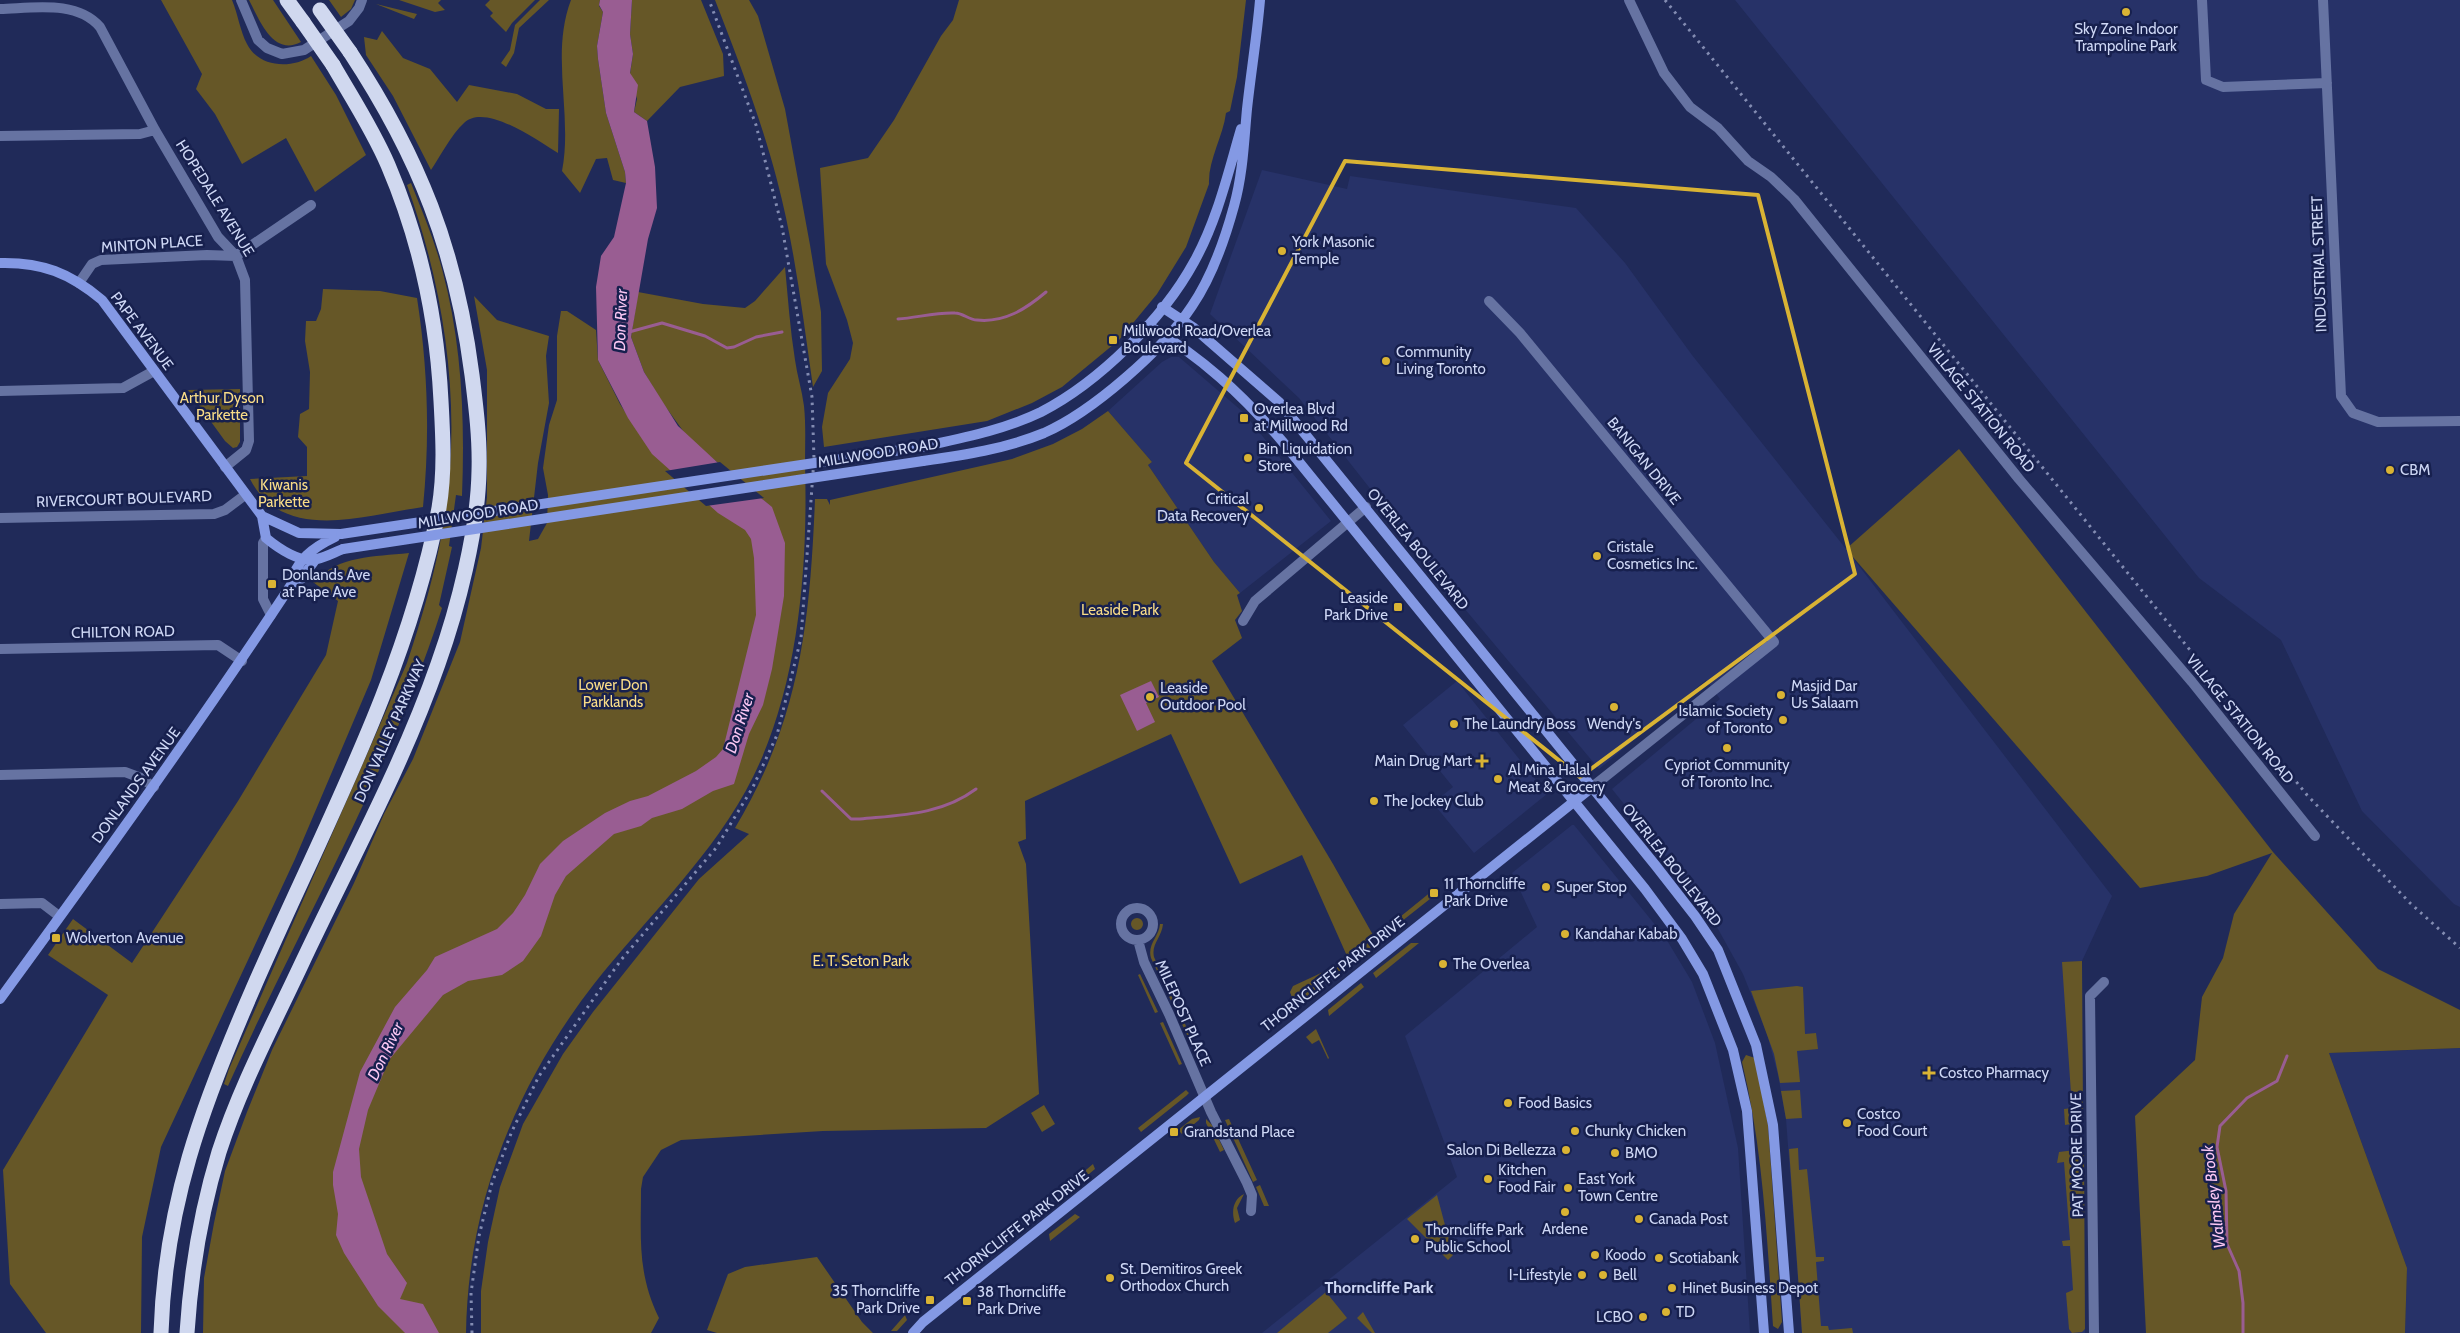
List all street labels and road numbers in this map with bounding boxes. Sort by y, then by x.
street label: HOPEDALE AVENUE [172,136,258,260]
street label: INDUSTRIAL STREET [2308,196,2330,332]
street label: MINTON PLACE [100,231,204,257]
street label: PAPE AVENUE [107,288,177,374]
street label: VILLAGE STATION ROAD [1923,340,2039,476]
street label: BANIGAN DRIVE [1603,414,1685,508]
street label: MILLWOOD ROAD [816,435,940,471]
street label: OVERLEA BOULEVARD [1363,485,1473,613]
street label: RIVERCOURT BOULEVARD [36,487,212,511]
street label: MILLWOOD ROAD [416,496,540,532]
street label: CHILTON ROAD [71,622,175,642]
street label: VILLAGE STATION ROAD [2182,651,2298,787]
street label: DON VALLEY PARKWAY [350,656,430,805]
street label: DONLANDS AVENUE [88,723,184,847]
street label: OVERLEA BOULEVARD [1618,800,1726,930]
street label: THORNCLIFFE PARK DRIVE [1258,912,1408,1036]
street label: MILEPOST PLACE [1151,957,1215,1069]
street label: PAT MOORE DRIVE [2067,1092,2087,1218]
street label: THORNCLIFFE PARK DRIVE [942,1166,1092,1290]

